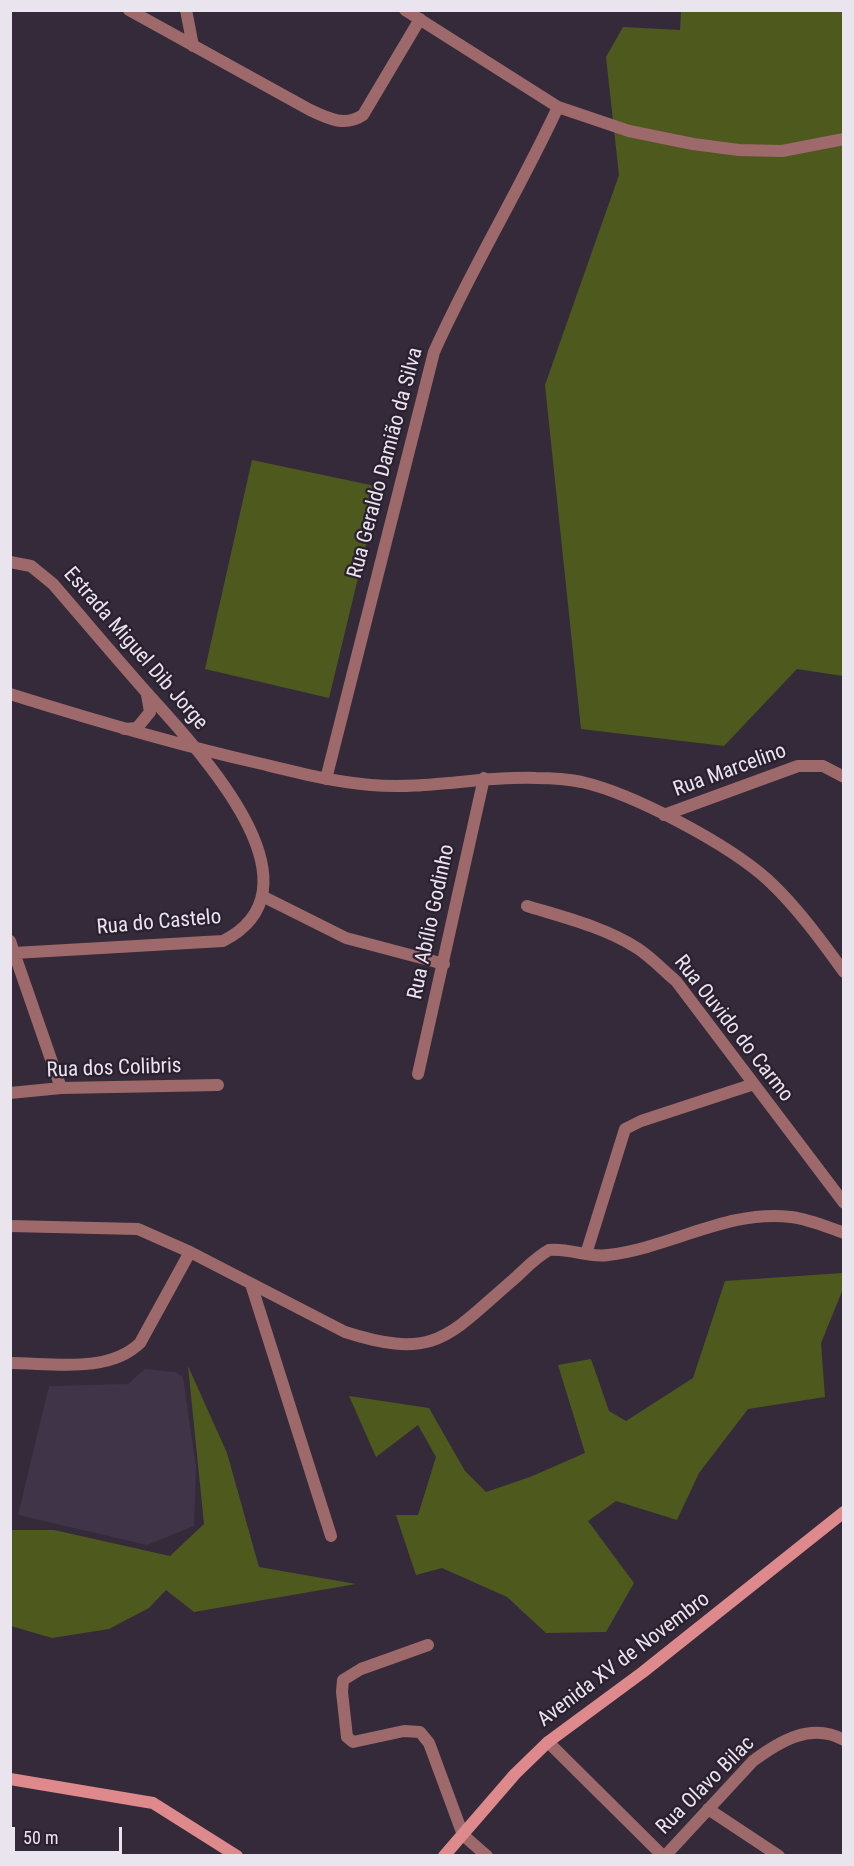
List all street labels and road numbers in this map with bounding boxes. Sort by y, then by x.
street label: Rua Geraldo Damião da Silva [343,345,429,581]
street label: Estrada Miguel Dib Jorge [57,562,213,736]
street label: Rua Marcelino [670,739,790,803]
street label: Rua Abílio Godinho [403,842,461,1002]
street label: Rua do Castelo [96,905,222,941]
street label: Rua Ouvido do Carmo [668,951,798,1107]
street label: Rua dos Colibris [46,1054,182,1084]
street label: Avenida XV de Novembro [533,1587,715,1733]
street label: Rua Olavo Bilac [652,1732,760,1840]

